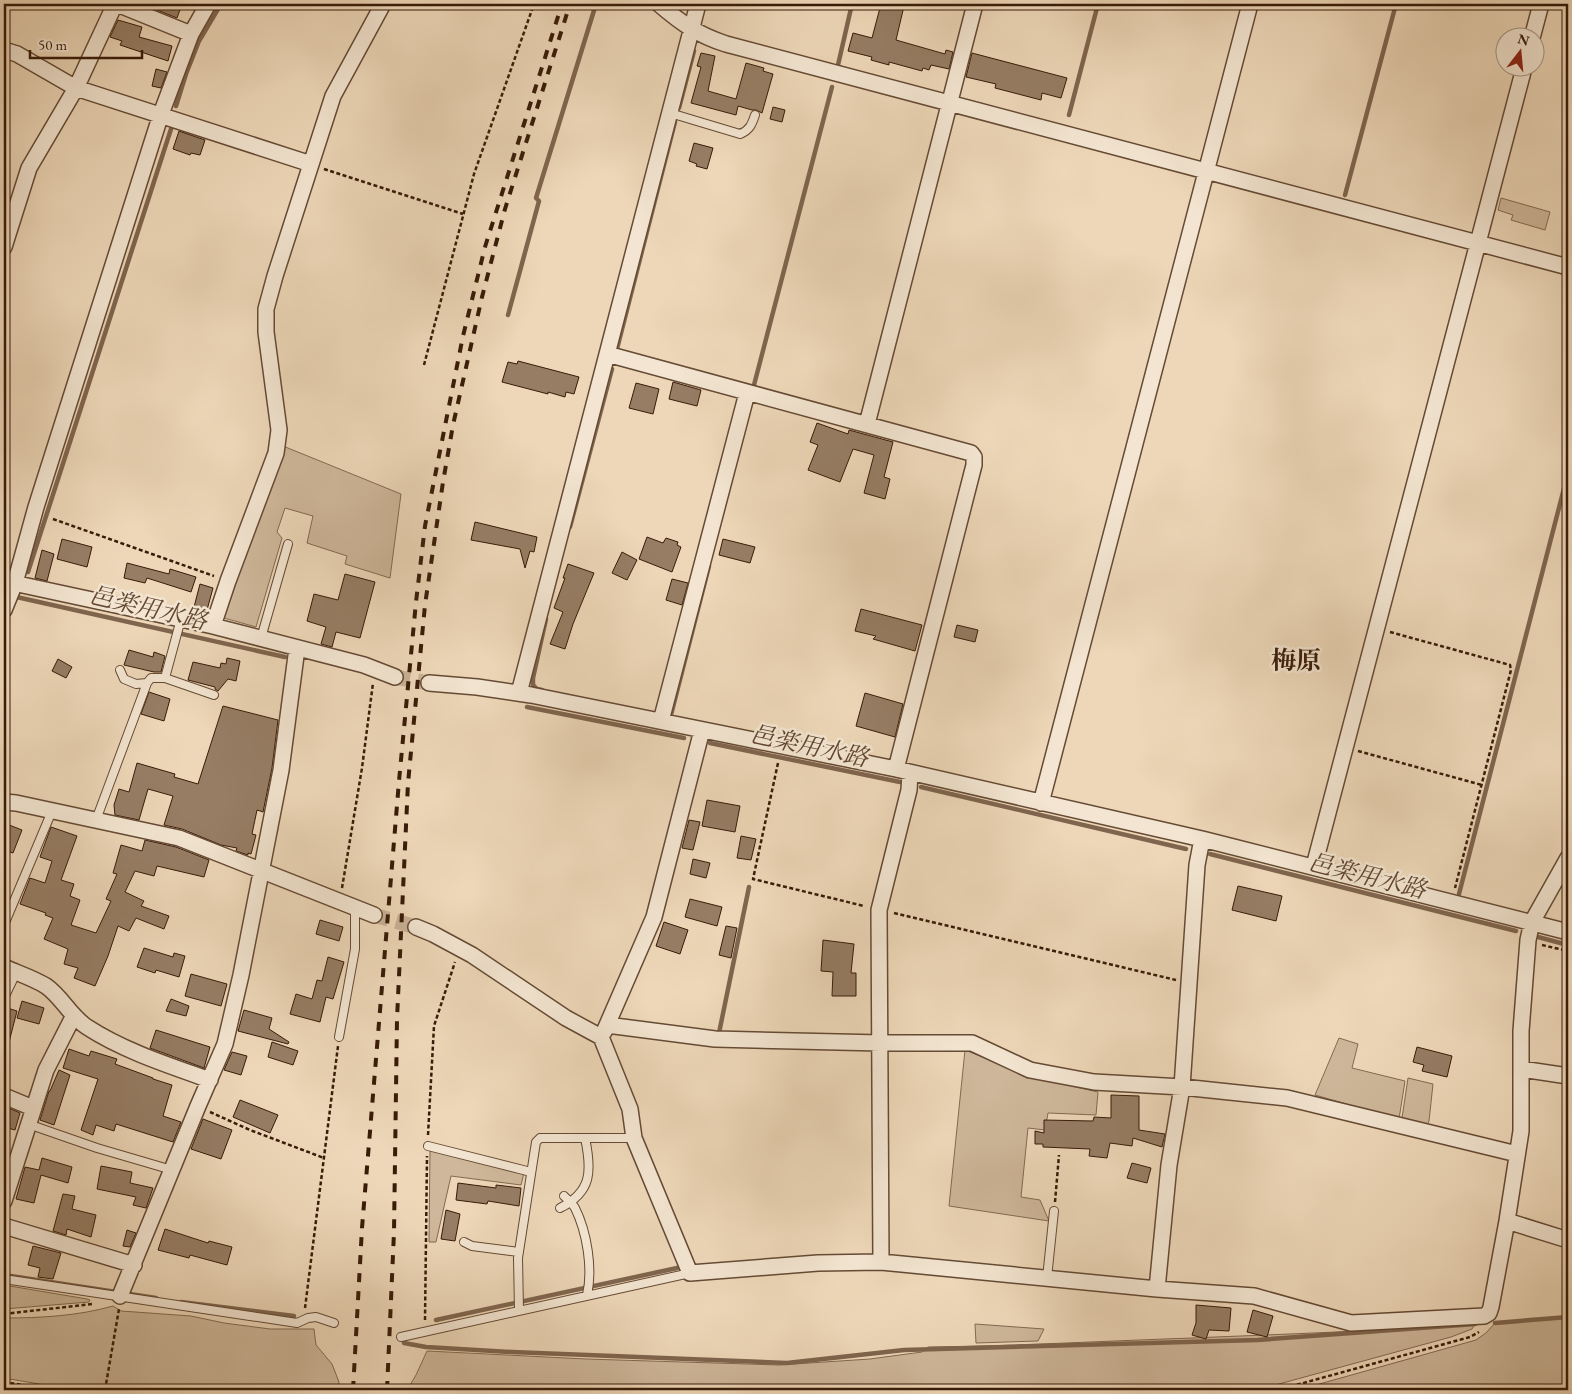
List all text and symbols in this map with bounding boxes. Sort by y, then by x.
scale bar [30,28,142,60]
north arrow [1494,28,1544,78]
text: N [1516,29,1532,50]
text: 50 m [38,35,67,54]
water label: 邑楽用水路 [86,579,212,637]
district label: 梅原 [1271,644,1321,676]
water label: 邑楽用水路 [747,718,873,774]
water label: 邑楽用水路 [1305,846,1431,906]

